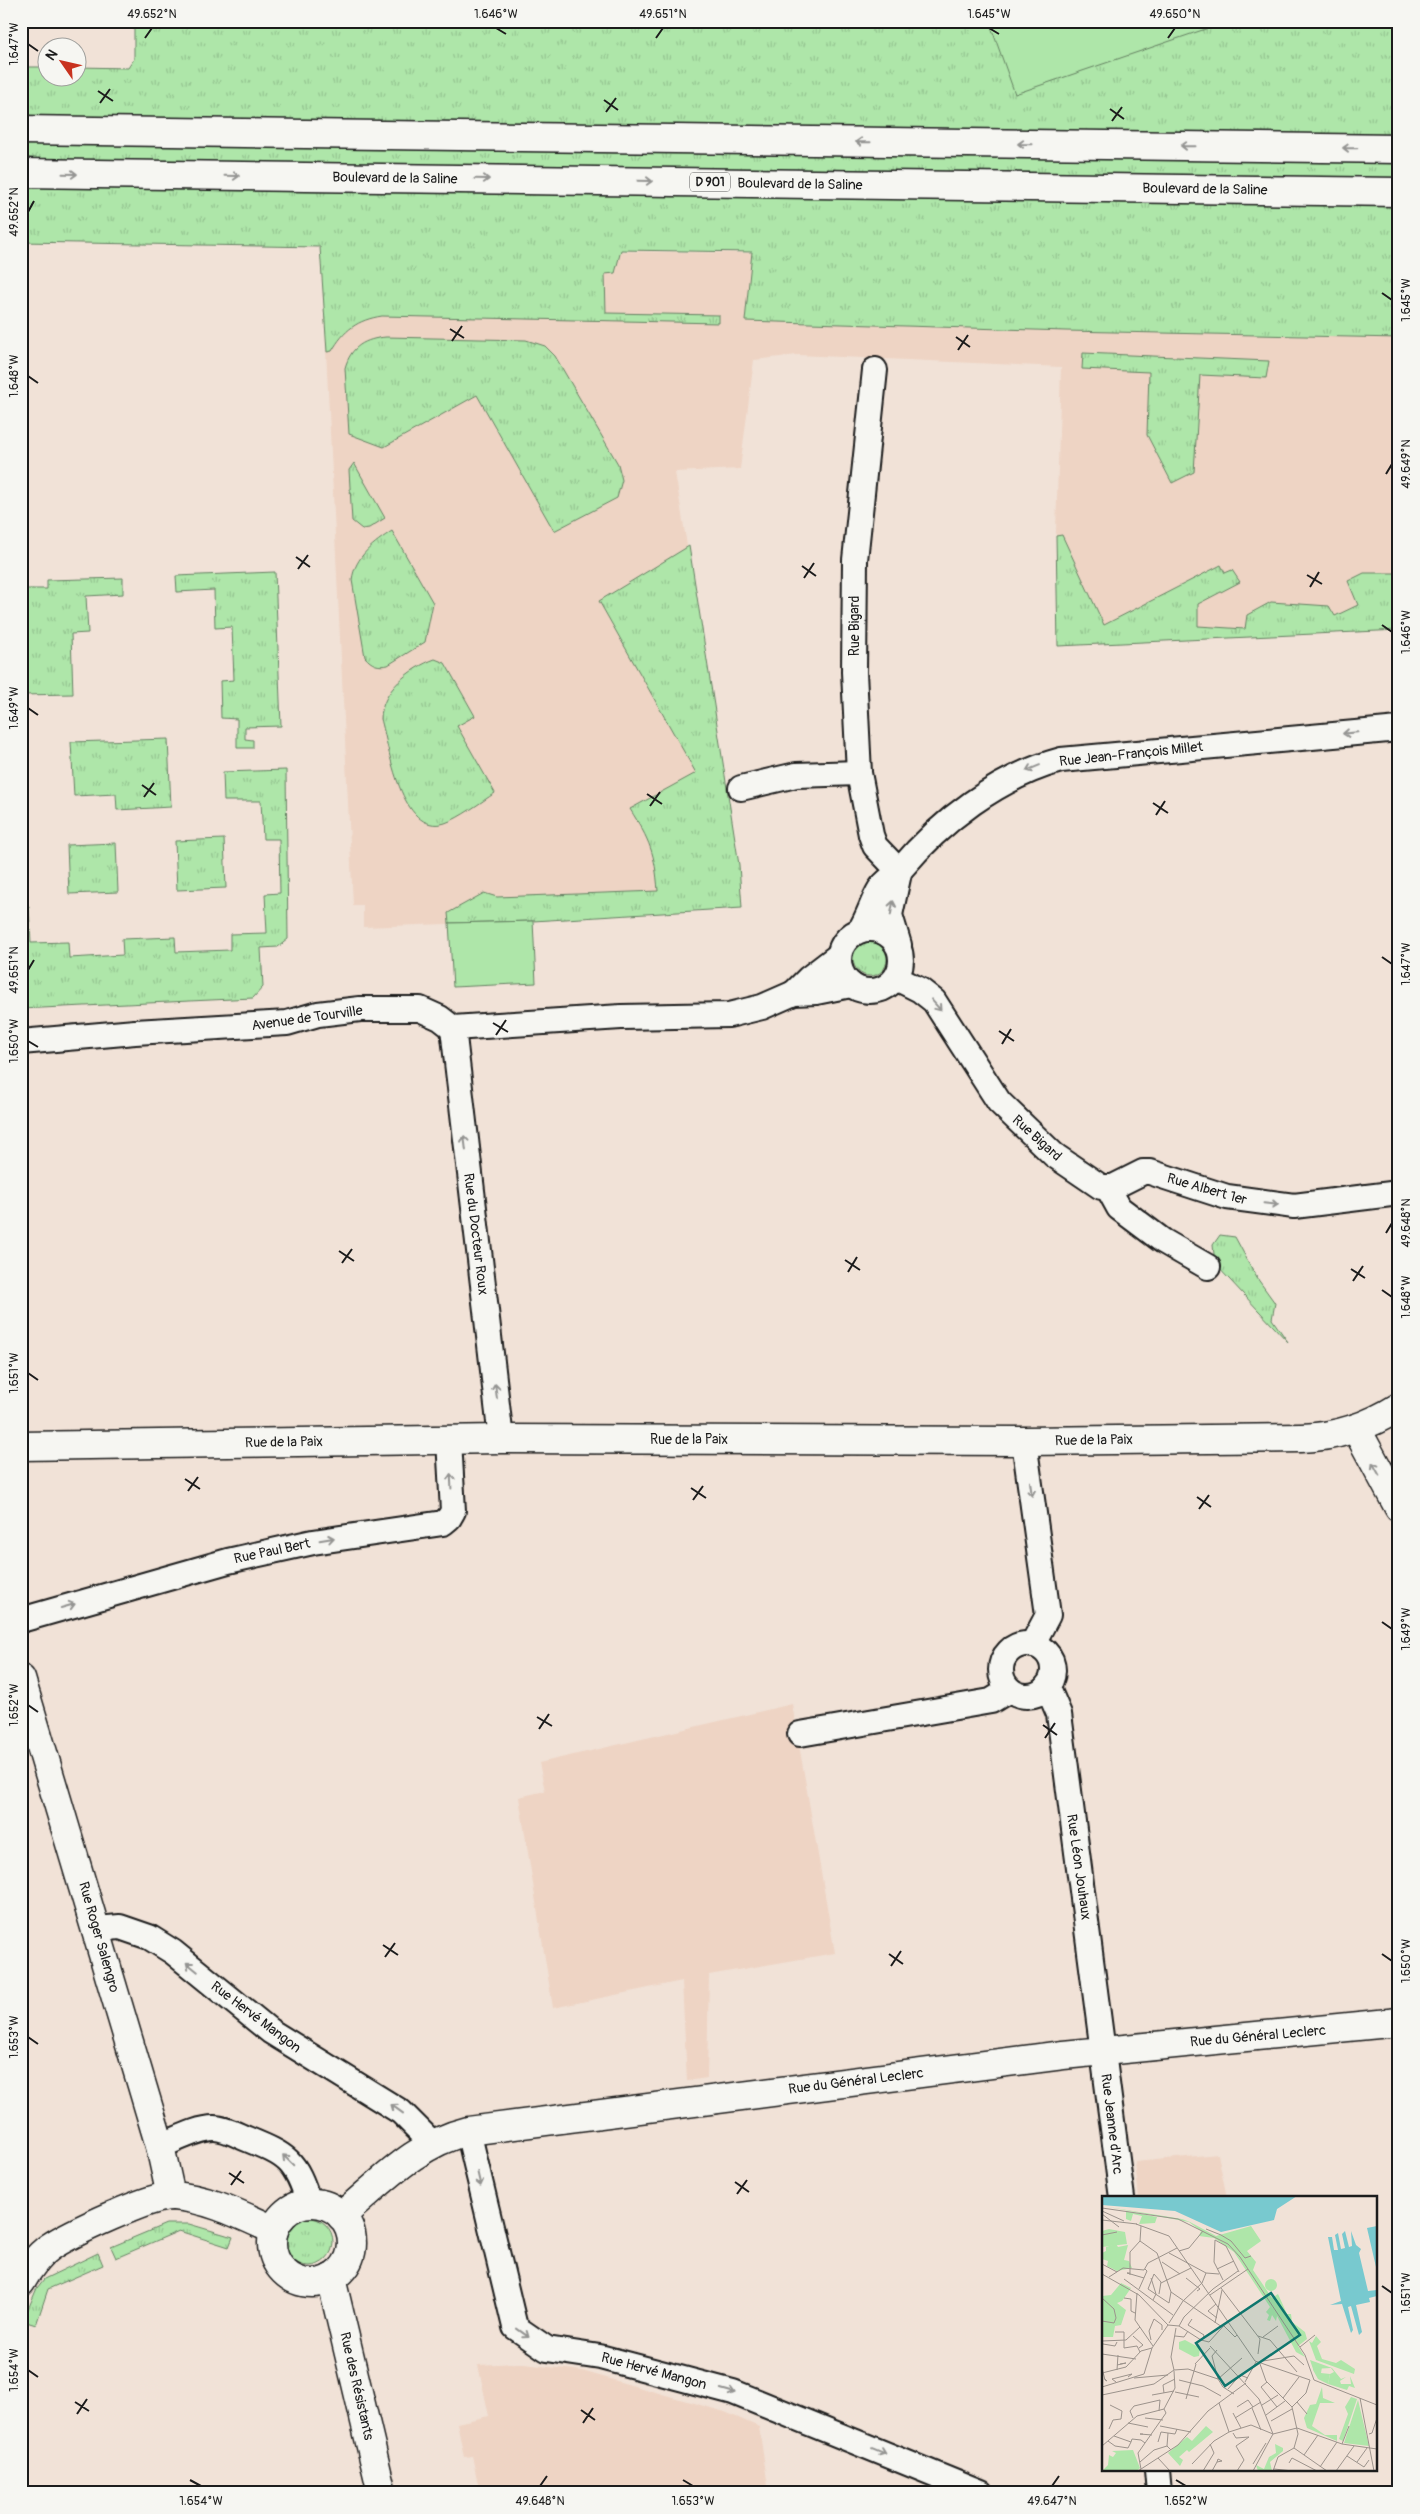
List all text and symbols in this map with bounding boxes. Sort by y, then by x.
text: 49.652°N [127,7,177,22]
text: 1.646°W [474,7,518,22]
text: 49.651°N [639,7,687,22]
text: 1.645°W [967,7,1011,22]
text: 49.650°N [1150,7,1200,22]
text: 1.647°W [7,22,22,66]
north arrow [38,38,88,88]
text: N [42,46,61,64]
one-way arrow [855,137,871,146]
one-way arrow [1017,139,1034,149]
one-way arrow [1180,141,1196,151]
one-way arrow [1342,143,1358,153]
street label: Boulevard de la Saline [332,168,458,188]
one-way arrow [62,169,78,178]
one-way arrow [224,171,240,181]
road number: D 901 [690,172,730,192]
one-way arrow [474,174,490,184]
street label: Boulevard de la Saline [737,174,863,194]
one-way arrow [637,177,653,186]
street label: Boulevard de la Saline [1142,179,1268,199]
text: 49.652°N [7,187,22,237]
text: 1.645°W [1399,278,1414,322]
text: 1.648°W [7,355,22,397]
text: 49.649°N [1399,439,1414,489]
street label: Rue Bigard [846,596,863,656]
text: 1.646°W [1399,610,1414,654]
text: 1.649°W [7,687,22,729]
one-way arrow [1342,728,1358,738]
street label: Rue Jean-François Millet [1058,738,1204,770]
one-way arrow [1026,764,1041,773]
one-way arrow [888,901,898,917]
text: 1.647°W [1399,942,1414,986]
text: 49.651°N [7,946,22,994]
one-way arrow [930,998,942,1011]
street label: Avenue de Tourville [250,1002,364,1034]
text: 1.650°W [7,1019,22,1063]
street label: Rue Bigard [1009,1111,1065,1165]
one-way arrow [460,1135,470,1151]
street label: Rue Albert 1er [1165,1169,1249,1209]
street label: Rue du Docteur Roux [460,1172,492,1296]
text: 49.648°N [1399,1198,1414,1248]
one-way arrow [1262,1199,1278,1209]
text: 1.648°W [1399,1276,1414,1318]
text: 1.651°W [7,1352,22,1394]
one-way arrow [490,1383,500,1399]
street label: Rue de la Paix [650,1431,728,1448]
street label: Rue de la Paix [1055,1431,1133,1449]
street label: Rue de la Paix [245,1433,323,1451]
one-way arrow [1371,1462,1381,1476]
one-way arrow [447,1473,456,1489]
one-way arrow [1026,1481,1036,1497]
one-way arrow [319,1534,335,1544]
street label: Rue Paul Bert [232,1535,312,1567]
one-way arrow [60,1601,76,1611]
text: 1.649°W [1399,1608,1414,1650]
text: 1.652°W [7,1683,22,1727]
street label: Rue Léon Jouhaux [1063,1813,1095,1921]
street label: Rue Roger Salengro [75,1880,123,1995]
text: 1.650°W [1399,1939,1414,1983]
one-way arrow [185,1962,198,1973]
street label: Rue Hervé Mangon [208,1978,305,2056]
text: 1.653°W [7,2015,22,2059]
street label: Rue du Général Leclerc [1189,2022,1327,2050]
street label: Rue du Général Leclerc [787,2064,925,2098]
street label: Rue Jeanne d'Arc [1097,2073,1127,2175]
one-way arrow [390,2104,404,2114]
one-way arrow [282,2154,294,2166]
one-way arrow [475,2170,485,2186]
inset map [1102,2196,1378,2472]
text: 1.651°W [1399,2272,1414,2314]
one-way arrow [516,2327,529,2338]
street label: Rue des Résistants [336,2330,378,2442]
text: 1.654°W [7,2348,22,2392]
street label: Rue Hervé Mangon [599,2349,709,2393]
one-way arrow [719,2386,735,2396]
one-way arrow [871,2447,886,2456]
text: 1.654°W [179,2494,223,2509]
text: 49.648°N [515,2494,565,2509]
text: 1.653°W [671,2494,715,2509]
text: 49.647°N [1027,2494,1077,2509]
text: 1.652°W [1164,2494,1208,2509]

